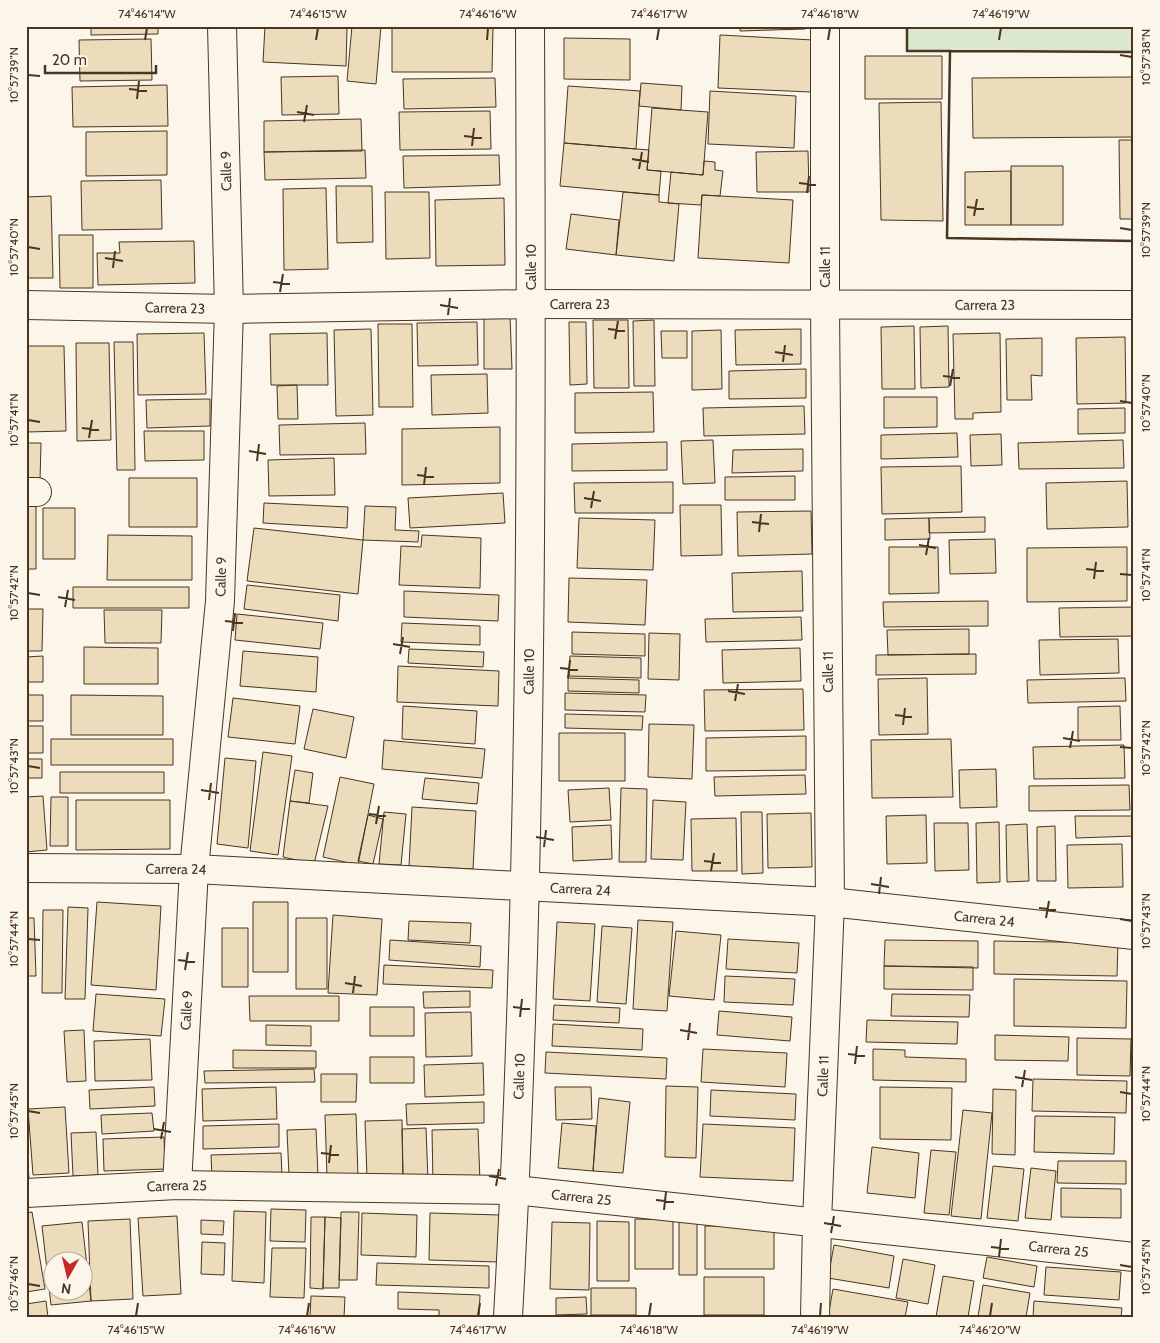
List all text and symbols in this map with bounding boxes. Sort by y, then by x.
text: 74°46'14"W [118,6,176,21]
text: 74°46'15"W [289,6,347,21]
text: 74°46'16"W [459,6,517,21]
text: 74°46'17"W [631,6,688,21]
text: 74°46'18"W [801,6,860,21]
text: 74°46'19"W [972,6,1030,21]
text: 10°57'38"N [1138,29,1153,85]
scale bar [45,42,156,74]
text: 10°57'39"N [6,47,21,103]
text: 20 m [52,51,87,69]
street label: Calle 9 [217,151,235,191]
text: 10°57'39"N [1138,202,1153,258]
text: 10°57'40"N [6,218,21,276]
street label: Calle 10 [522,244,540,290]
street label: Calle 11 [816,246,834,288]
street label: Carrera 23 [550,295,610,313]
street label: Carrera 23 [955,296,1015,314]
street label: Carrera 23 [145,298,205,318]
text: 10°57'40"N [1138,374,1153,432]
text: 10°57'41"N [6,393,21,447]
text: 10°57'41"N [1138,548,1153,602]
street label: Calle 9 [211,556,230,597]
text: 10°57'42"N [6,565,21,621]
street label: Calle 10 [519,648,538,695]
street label: Calle 11 [819,651,837,693]
text: 10°57'42"N [1138,720,1153,776]
text: 10°57'43"N [6,738,21,794]
street label: Carrera 24 [146,860,207,879]
street label: Carrera 24 [550,878,611,900]
text: 10°57'43"N [1138,893,1153,949]
street label: Carrera 24 [953,907,1015,931]
text: 10°57'44"N [6,911,21,967]
street label: Calle 9 [176,990,196,1031]
street label: Calle 10 [509,1052,529,1100]
street label: Calle 11 [813,1055,833,1097]
text: 10°57'44"N [1138,1066,1153,1122]
text: 10°57'45"N [6,1083,21,1139]
street label: Carrera 25 [146,1176,207,1196]
street label: Carrera 25 [550,1185,612,1209]
street label: Carrera 25 [1028,1237,1090,1261]
text: 10°57'45"N [1138,1239,1153,1295]
north arrow [42,1250,92,1300]
text: 10°57'46"N [6,1256,21,1312]
text: N [60,1279,72,1298]
text: 74°46'15"W [107,1322,165,1337]
text: 74°46'16"W [278,1322,336,1337]
text: 74°46'17"W [450,1322,507,1337]
text: 74°46'18"W [620,1322,679,1337]
text: 74°46'19"W [791,1322,849,1337]
text: 74°46'20"W [959,1322,1021,1337]

